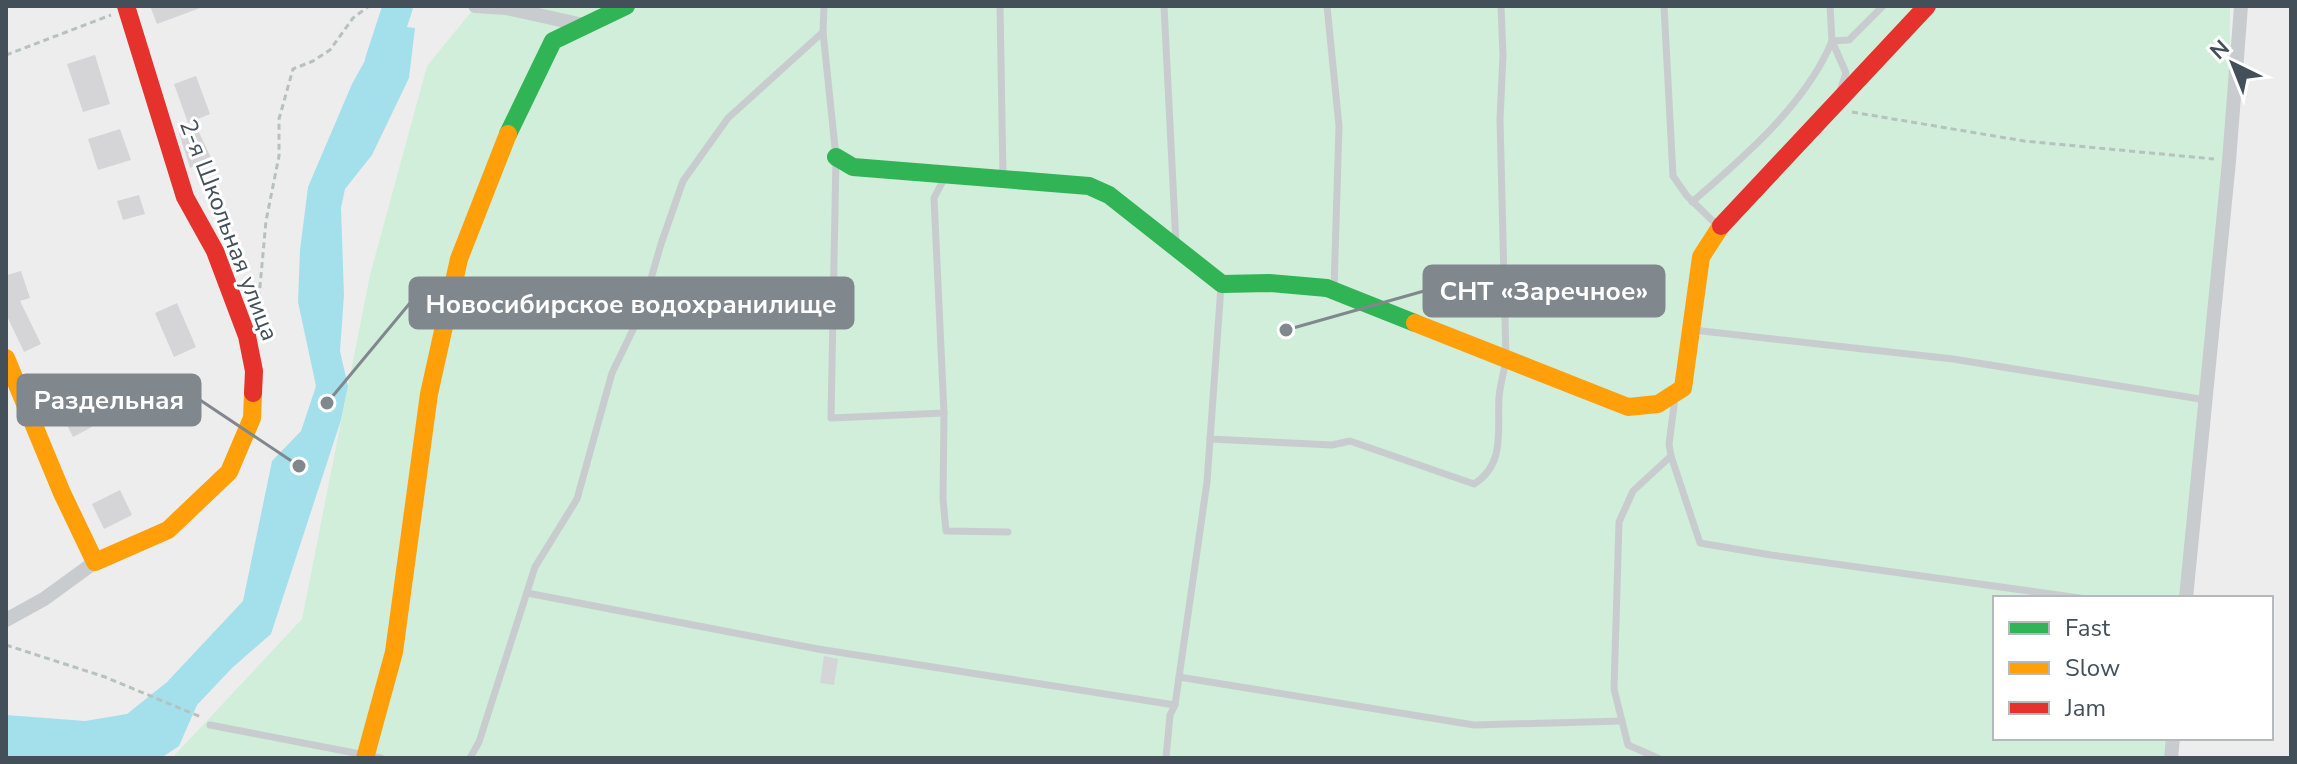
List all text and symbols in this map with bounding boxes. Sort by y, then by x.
north arrow [2193,24,2273,104]
text: N [2204,34,2236,67]
street label: 2-я Школьная улица [172,115,286,345]
callout: СНТ «Заречное» [1424,266,1664,316]
text: СНТ «Заречное» [1440,274,1648,309]
callout: Новосибирское водохранилище [410,278,853,328]
text: Новосибирское водохранилище [426,287,836,322]
callout: Раздельная [18,375,200,425]
text: Раздельная [34,383,184,418]
legend [1993,596,2273,740]
text: Fast [2065,612,2111,644]
text: Slow [2065,652,2120,684]
text: Jam [2064,692,2106,724]

